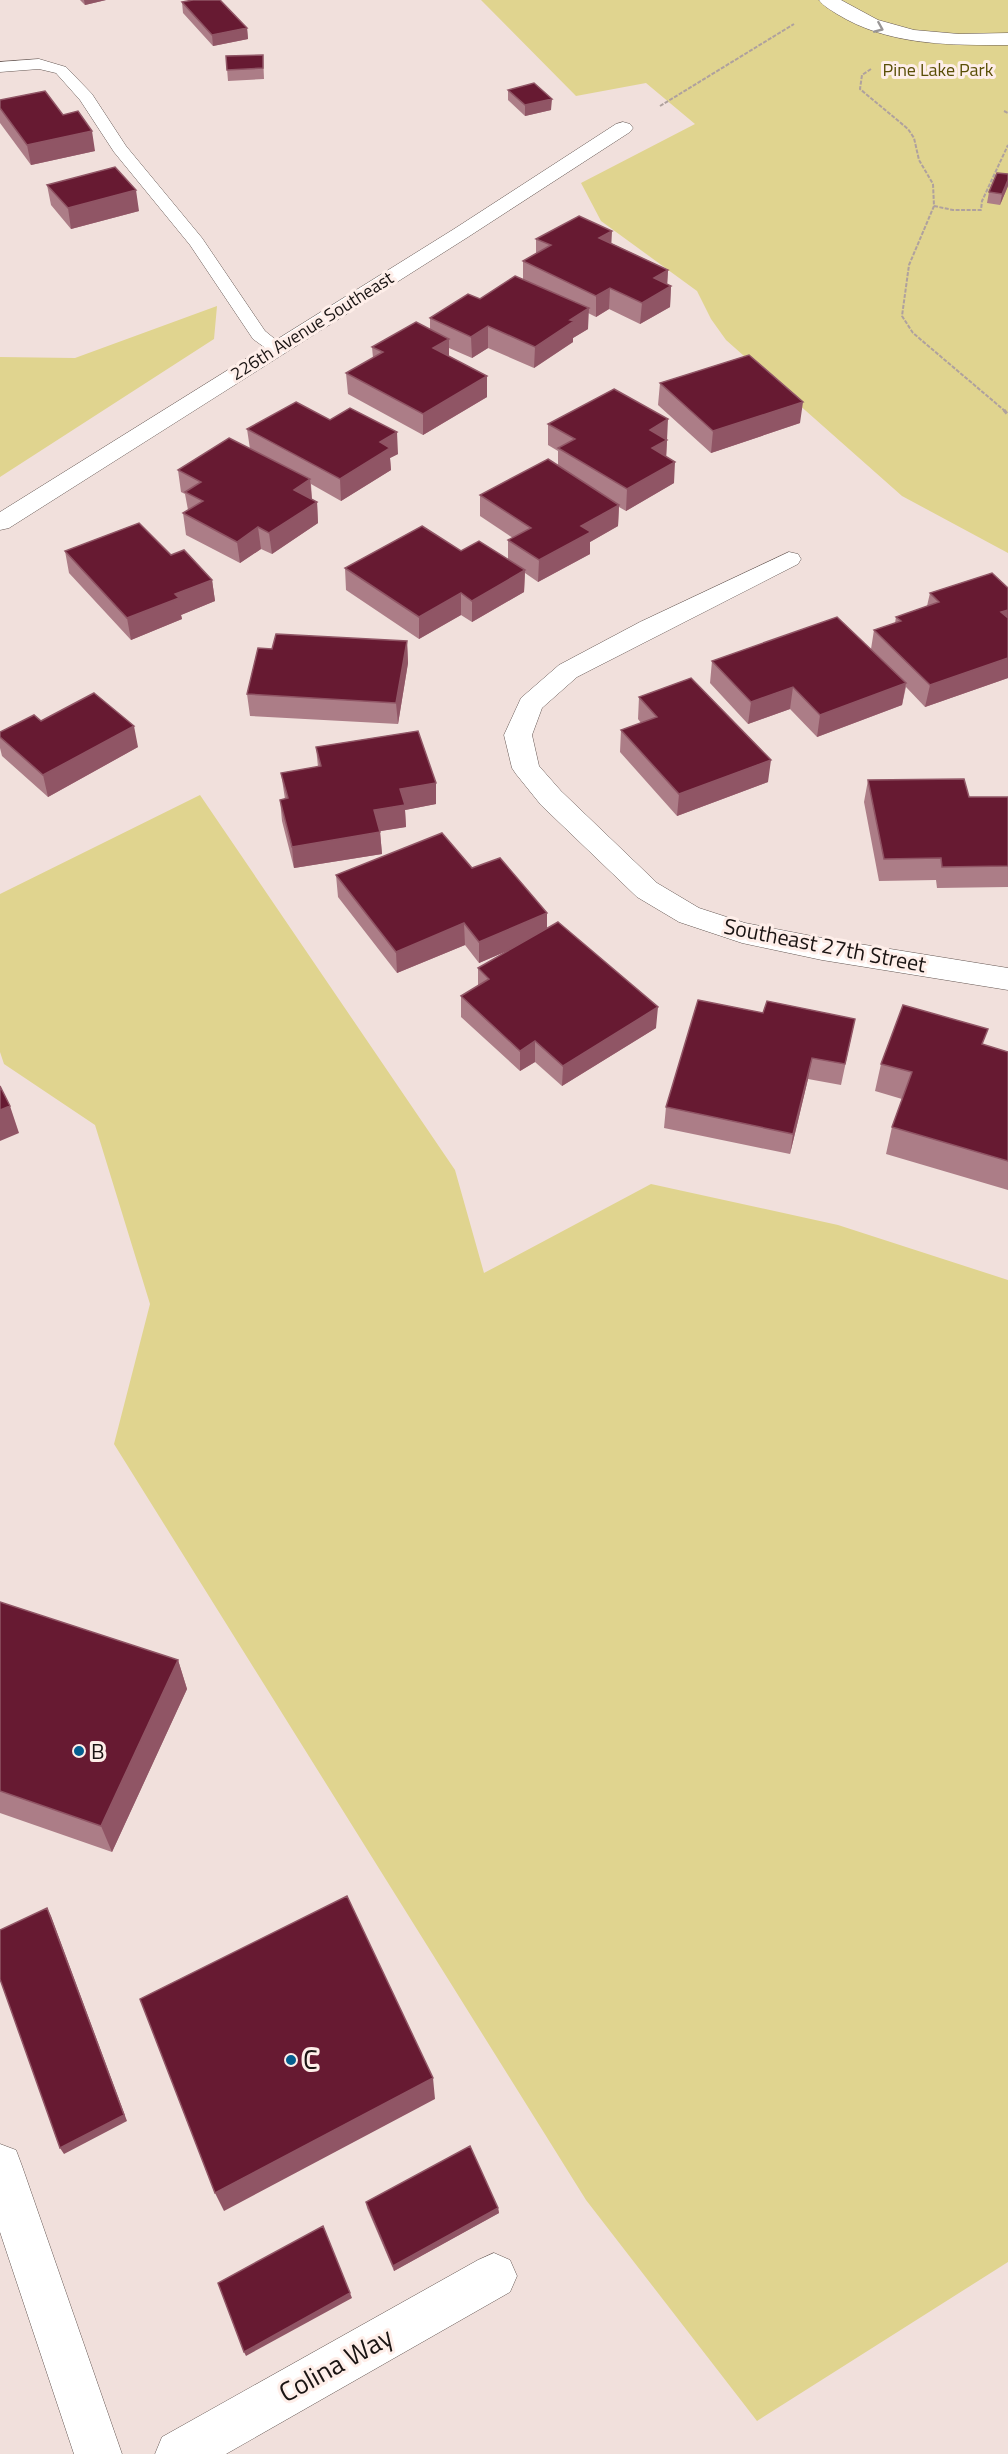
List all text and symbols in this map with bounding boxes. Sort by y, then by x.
one-way arrow [873,21,884,33]
park label: Pine Lake Park [883,56,994,83]
street label: 226th Avenue Southeast [225,264,399,387]
street label: Southeast 27th Street [721,909,929,981]
place label: B [91,1734,105,1768]
marker: B [72,1744,86,1758]
place label: C [303,2038,318,2079]
marker: C [284,2053,298,2067]
street label: Colina Way [271,2316,400,2412]

